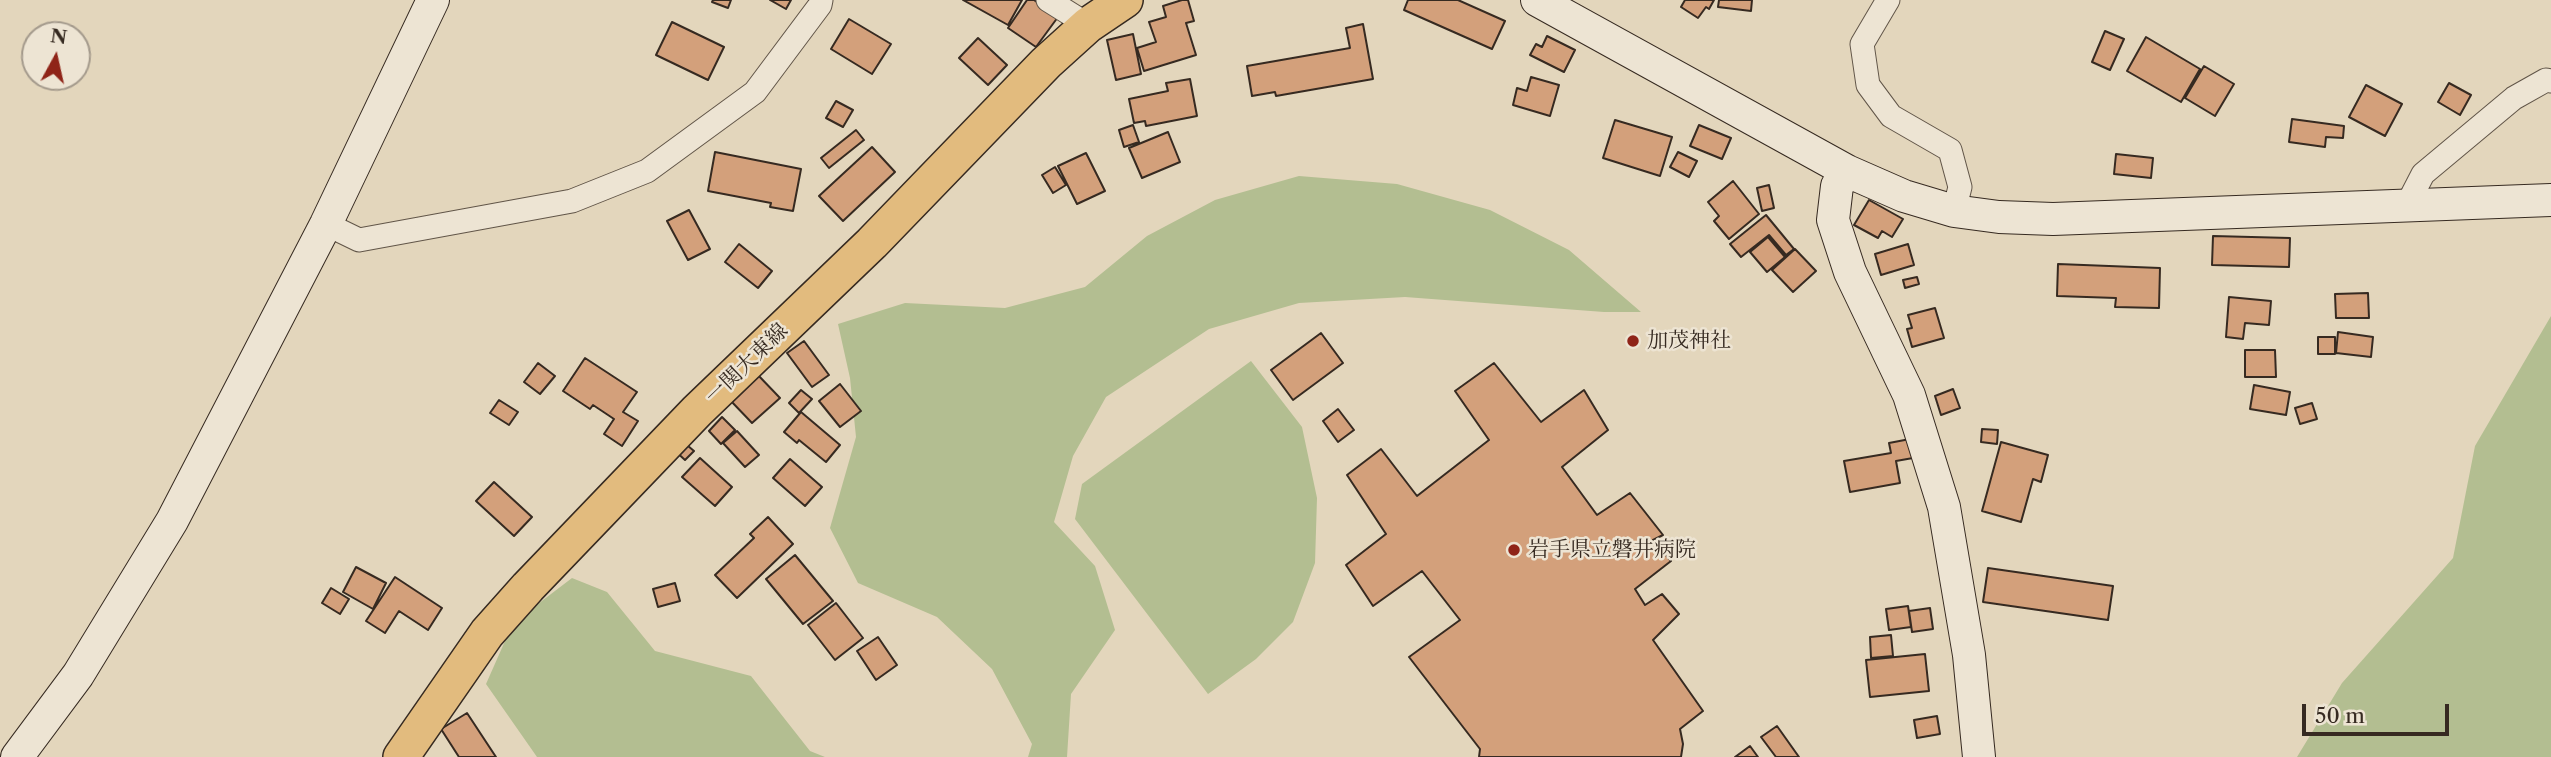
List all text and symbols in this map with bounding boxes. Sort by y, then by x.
north arrow [21,21,91,91]
text: N [49,24,68,49]
street label: 一関大東線 [700,318,794,410]
place label: 加茂神社 [1647,328,1731,354]
marker: 加茂神社 [1625,333,1641,349]
place label: 岩手県立磐井病院 [1528,537,1696,563]
marker: 岩手県立磐井病院 [1506,542,1522,558]
scale bar [2306,690,2453,734]
text: 50 m [2315,703,2365,728]

